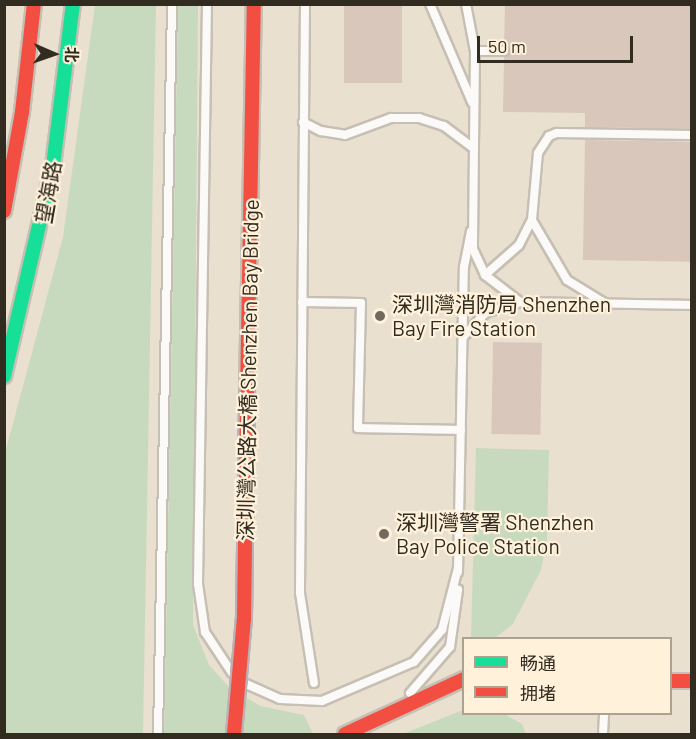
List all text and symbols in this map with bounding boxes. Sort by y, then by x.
north arrow [24,24,84,84]
scale bar [480,24,636,62]
text: 50 m [488,35,526,57]
text: 北 [63,46,82,63]
street label: 望海路 [30,159,66,225]
street label: 深圳灣公路大橋 Shenzhen Bay Bridge [232,199,264,541]
place label: 深圳灣消防局 Shenzhen Bay Fire Station [392,291,611,341]
marker: 深圳灣消防局 Shenzhen Bay Fire Station [373,309,387,323]
place label: 深圳灣警署 Shenzhen Bay Police Station [396,509,594,559]
marker: 深圳灣警署 Shenzhen Bay Police Station [377,527,391,541]
legend [462,637,672,715]
text: 畅通 [520,652,556,674]
text: 拥堵 [520,682,556,704]

